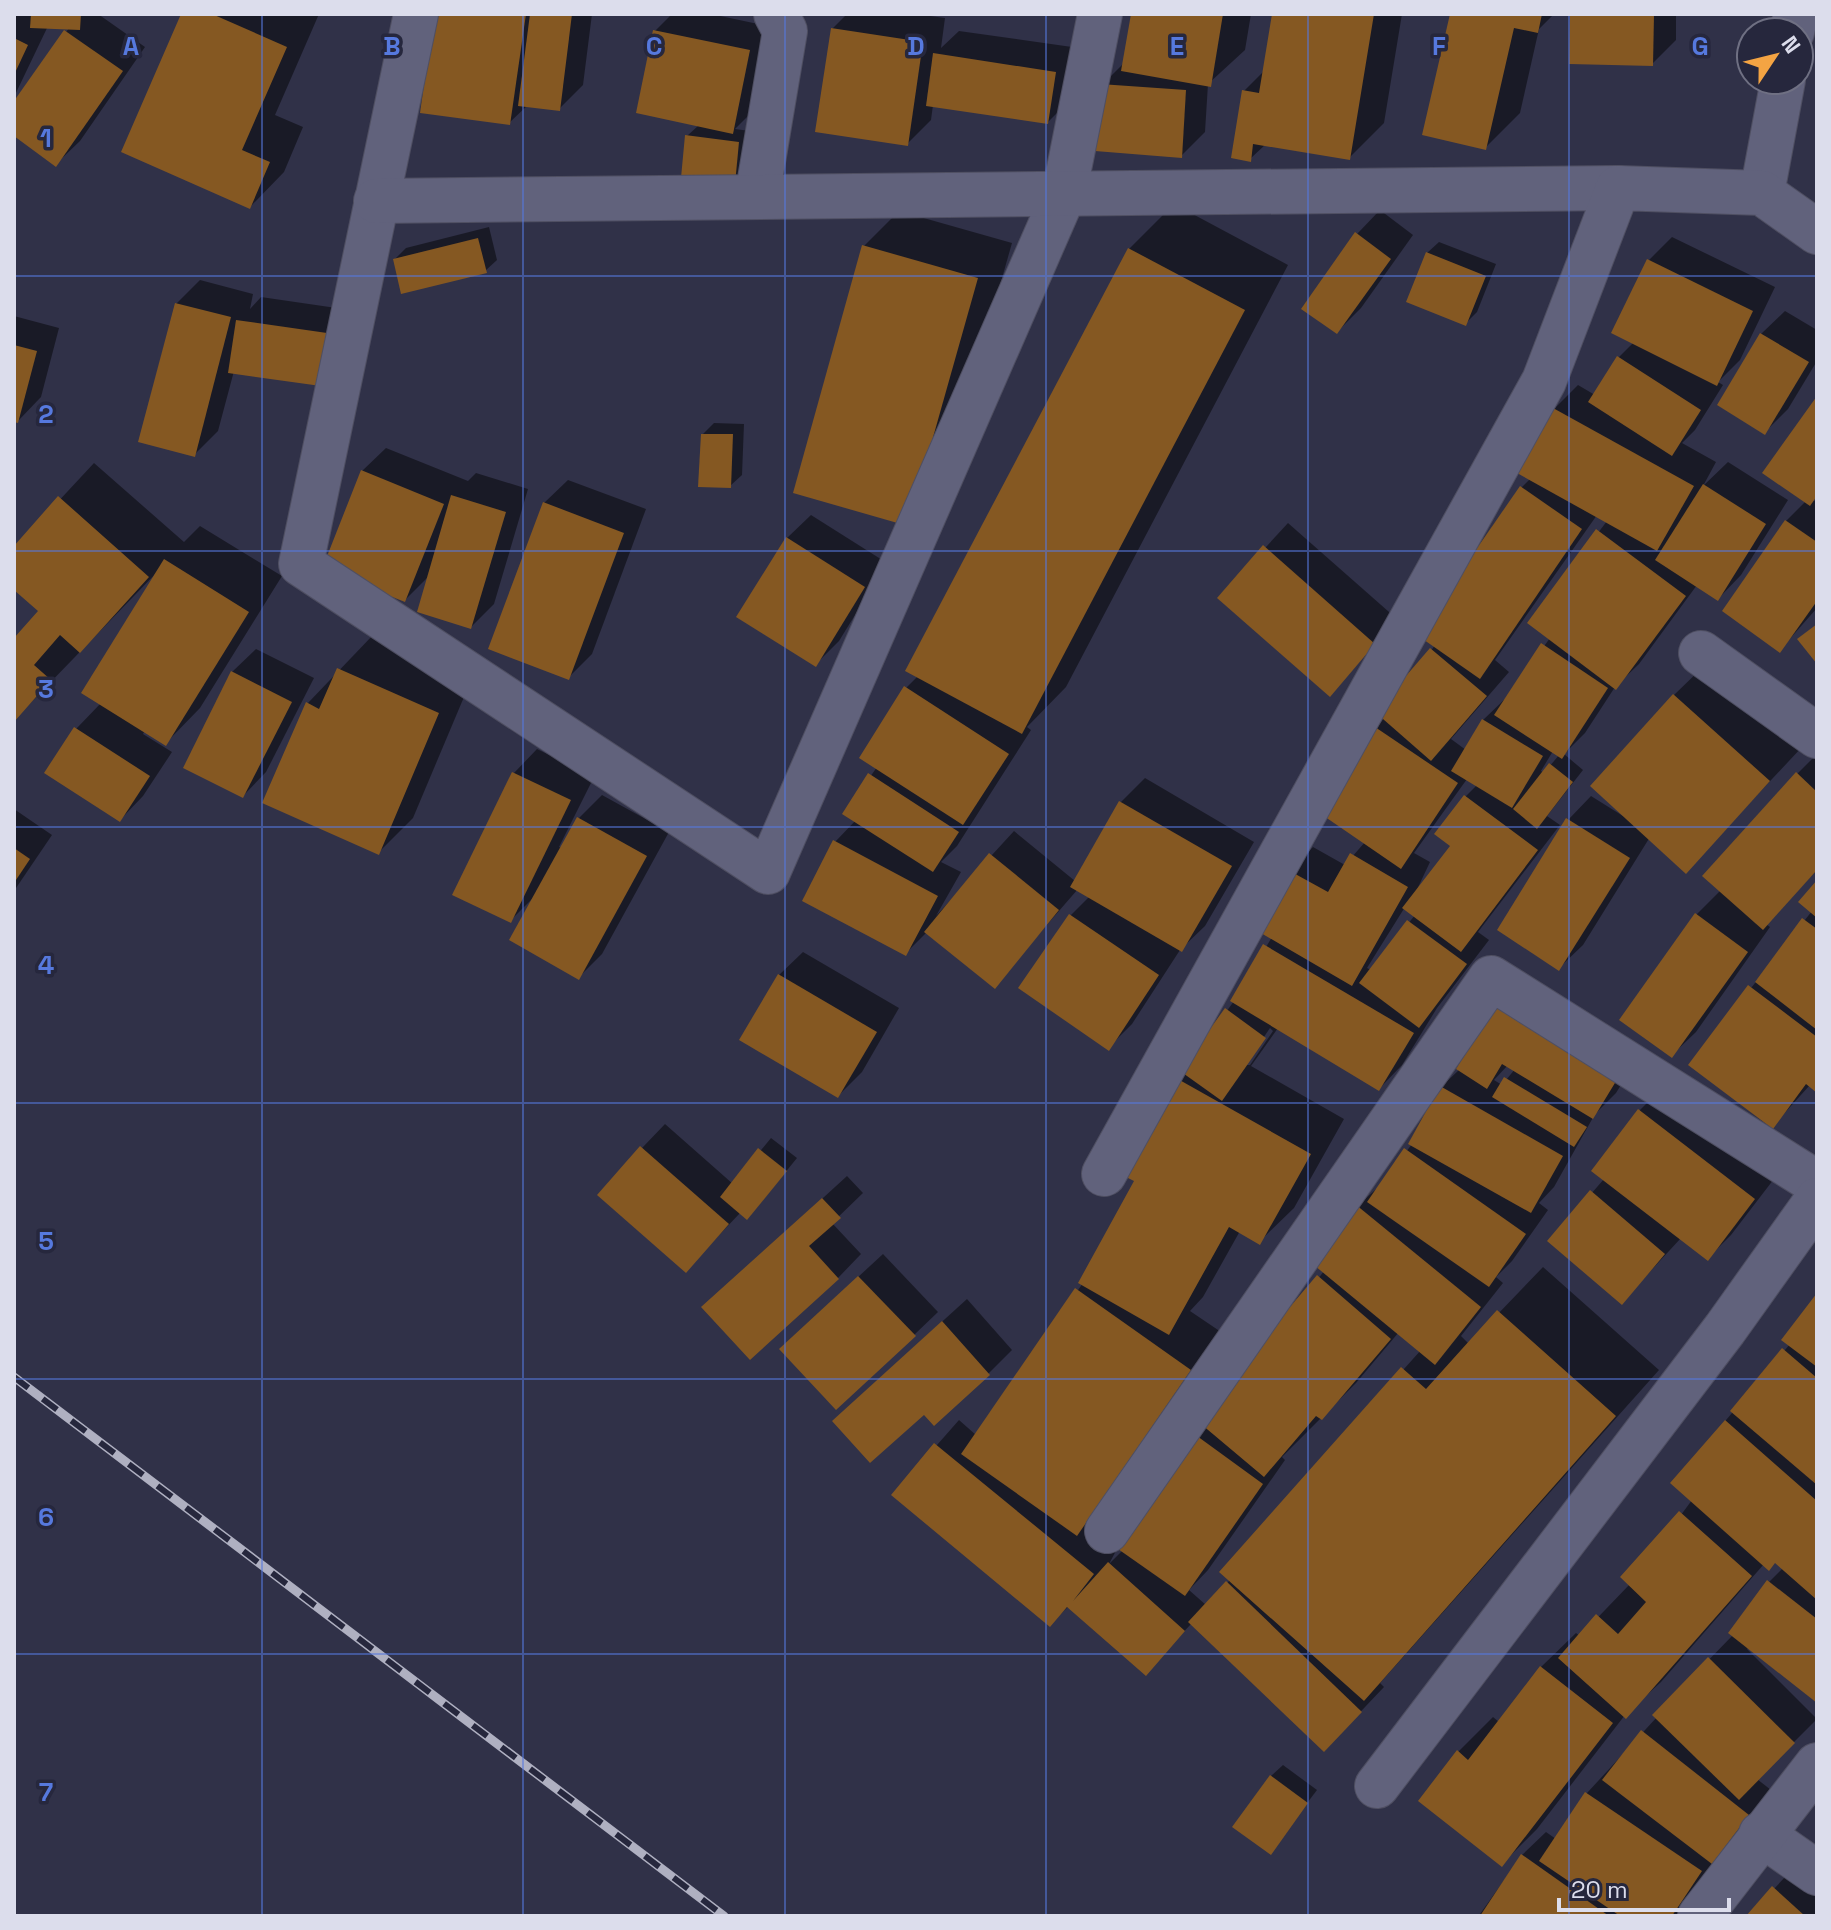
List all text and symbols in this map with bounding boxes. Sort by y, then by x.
north arrow [1735,16,1815,96]
text: A [123,29,140,63]
text: B [383,29,401,63]
text: C [646,29,662,63]
text: D [907,29,925,63]
text: E [1170,29,1184,63]
text: F [1432,29,1446,63]
text: G [1691,29,1709,63]
text: N [1776,30,1807,59]
text: 1 [40,121,52,155]
text: 2 [38,397,54,431]
text: 3 [38,672,54,706]
text: 4 [38,948,54,982]
text: 5 [38,1224,54,1258]
text: 6 [38,1500,54,1534]
text: 7 [39,1775,53,1809]
scale bar [1559,1862,1729,1912]
text: 20 m [1571,1874,1628,1905]

